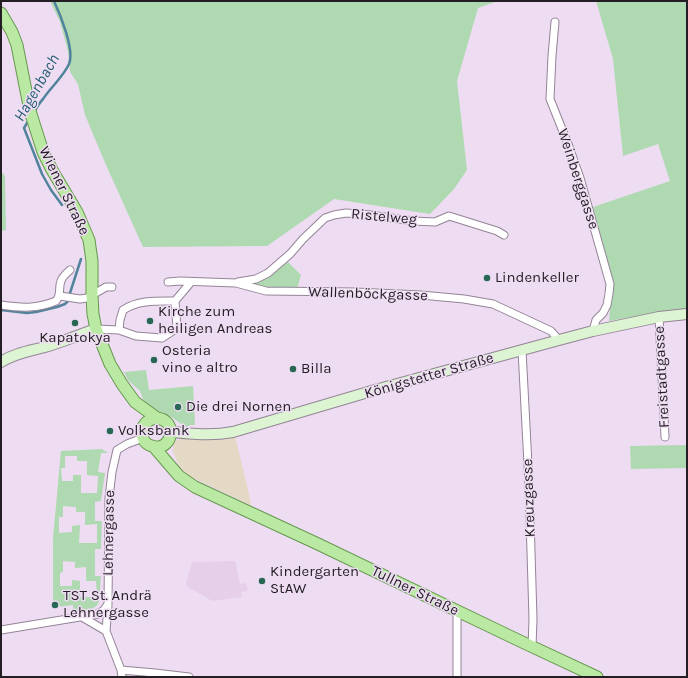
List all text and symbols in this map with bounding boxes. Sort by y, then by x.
water label: Hagenbach [10,51,64,125]
street label: Weinberggasse [553,126,603,232]
street label: Wiener Straße [35,144,93,238]
street label: Ristelweg [350,205,418,229]
place label: Lindenkeller [495,269,579,287]
marker: Lindenkeller [482,273,492,283]
street label: Wallenböckgasse [308,283,428,305]
place label: Kirche zum heiligen Andreas [158,303,273,338]
marker: Kirche zum heiligen Andreas [145,316,155,326]
marker: Kapatokya [70,318,80,328]
street label: Freistadtgasse [650,326,674,428]
place label: Kapatokya [39,329,111,347]
place label: Osteria vino e altro [162,342,238,377]
street label: Königstetter Straße [362,349,496,403]
marker: Osteria vino e altro [149,355,159,365]
place label: Billa [301,360,331,378]
marker: Billa [288,364,298,374]
place label: Die drei Nornen [186,398,291,416]
marker: Die drei Nornen [173,402,183,412]
place label: Volksbank [118,422,189,440]
marker: Volksbank [105,426,115,436]
street label: Kreuzgasse [519,458,539,538]
street label: Lehnergasse [99,490,119,576]
street label: Tullner Straße [368,562,462,620]
place label: Kindergarten StAW [270,563,359,598]
marker: Kindergarten StAW [257,576,267,586]
place label: TST St. Andrä Lehnergasse [63,587,152,622]
marker: TST St. Andrä Lehnergasse [50,600,60,610]

